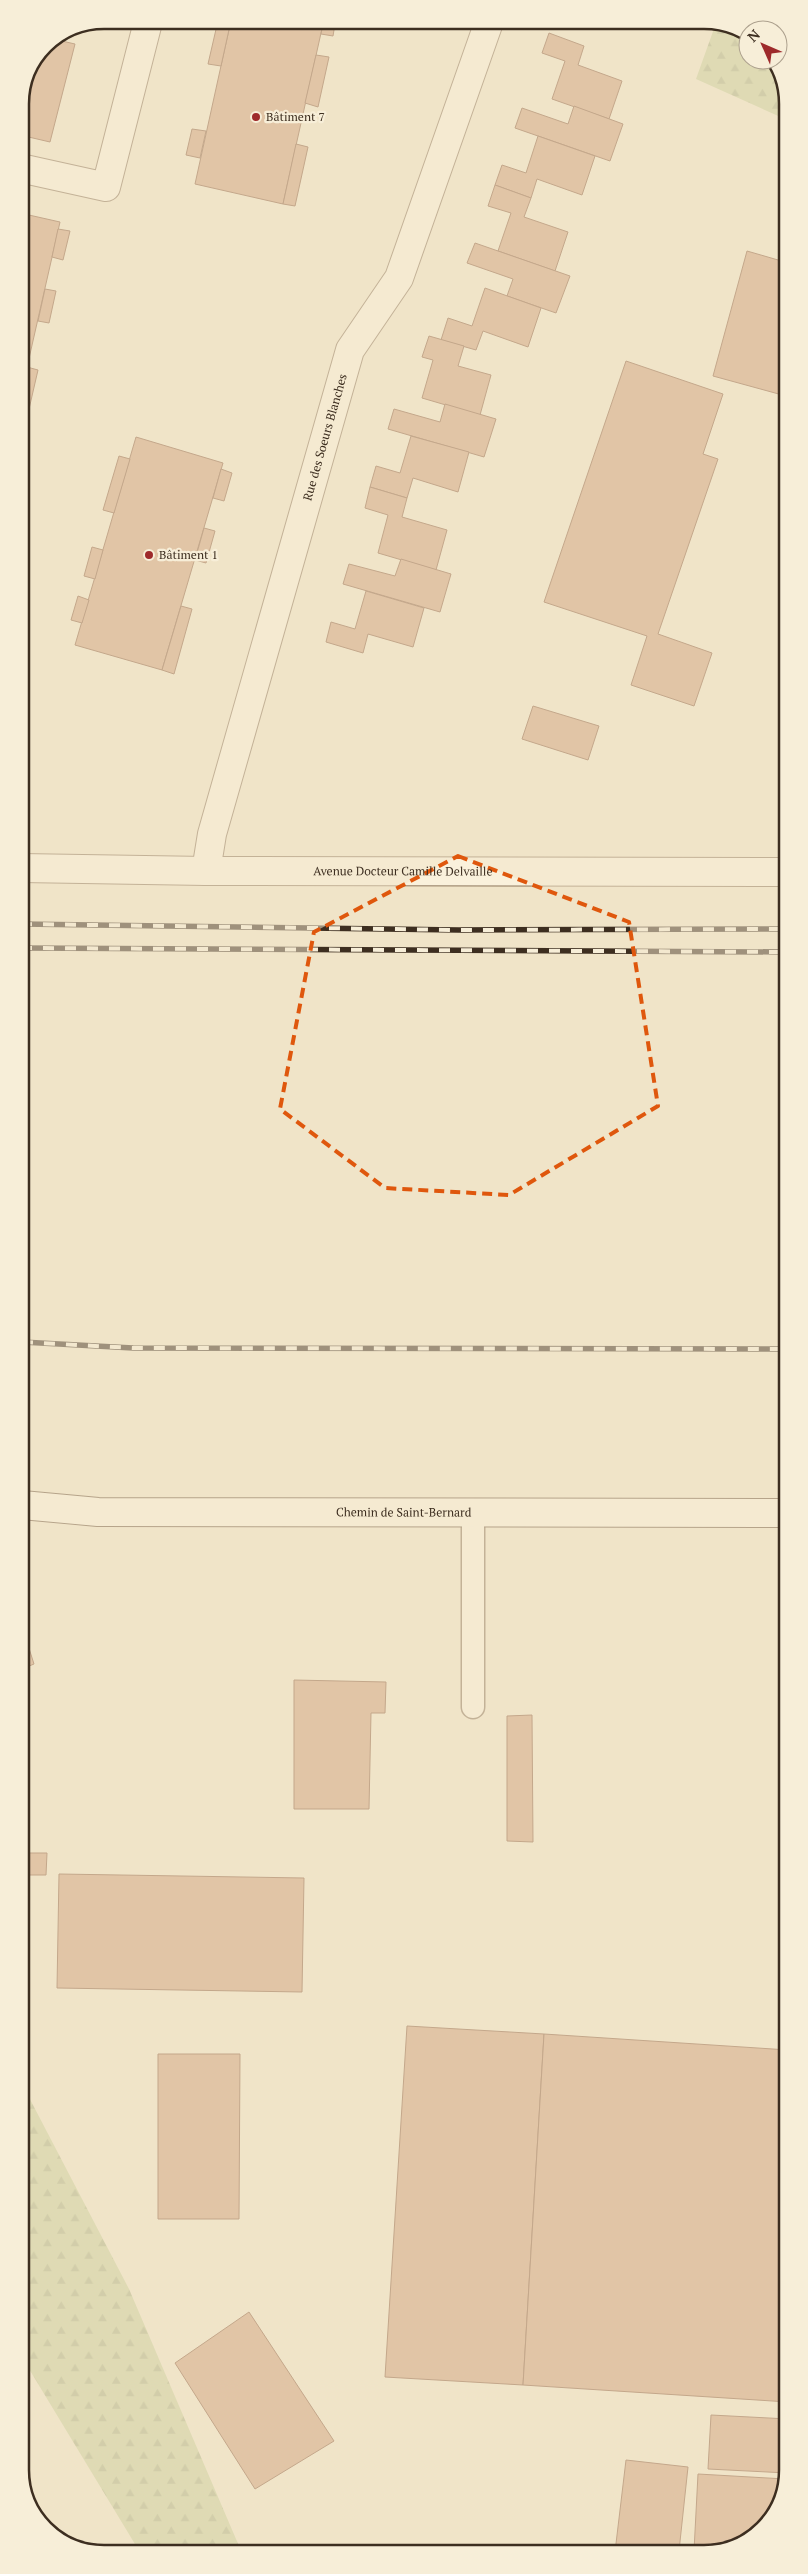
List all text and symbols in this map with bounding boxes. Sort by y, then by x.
north arrow [738,20,788,70]
text: N [743,25,764,46]
place label: Bâtiment 7 [266,109,325,124]
marker: Bâtiment 7 [250,111,262,123]
street label: Rue des Soeurs Blanches [299,372,350,502]
place label: Bâtiment 1 [159,547,218,562]
marker: Bâtiment 1 [143,549,155,561]
street label: Avenue Docteur Camille Delvaille [313,863,493,878]
street label: Chemin de Saint-Bernard [336,1504,472,1520]

